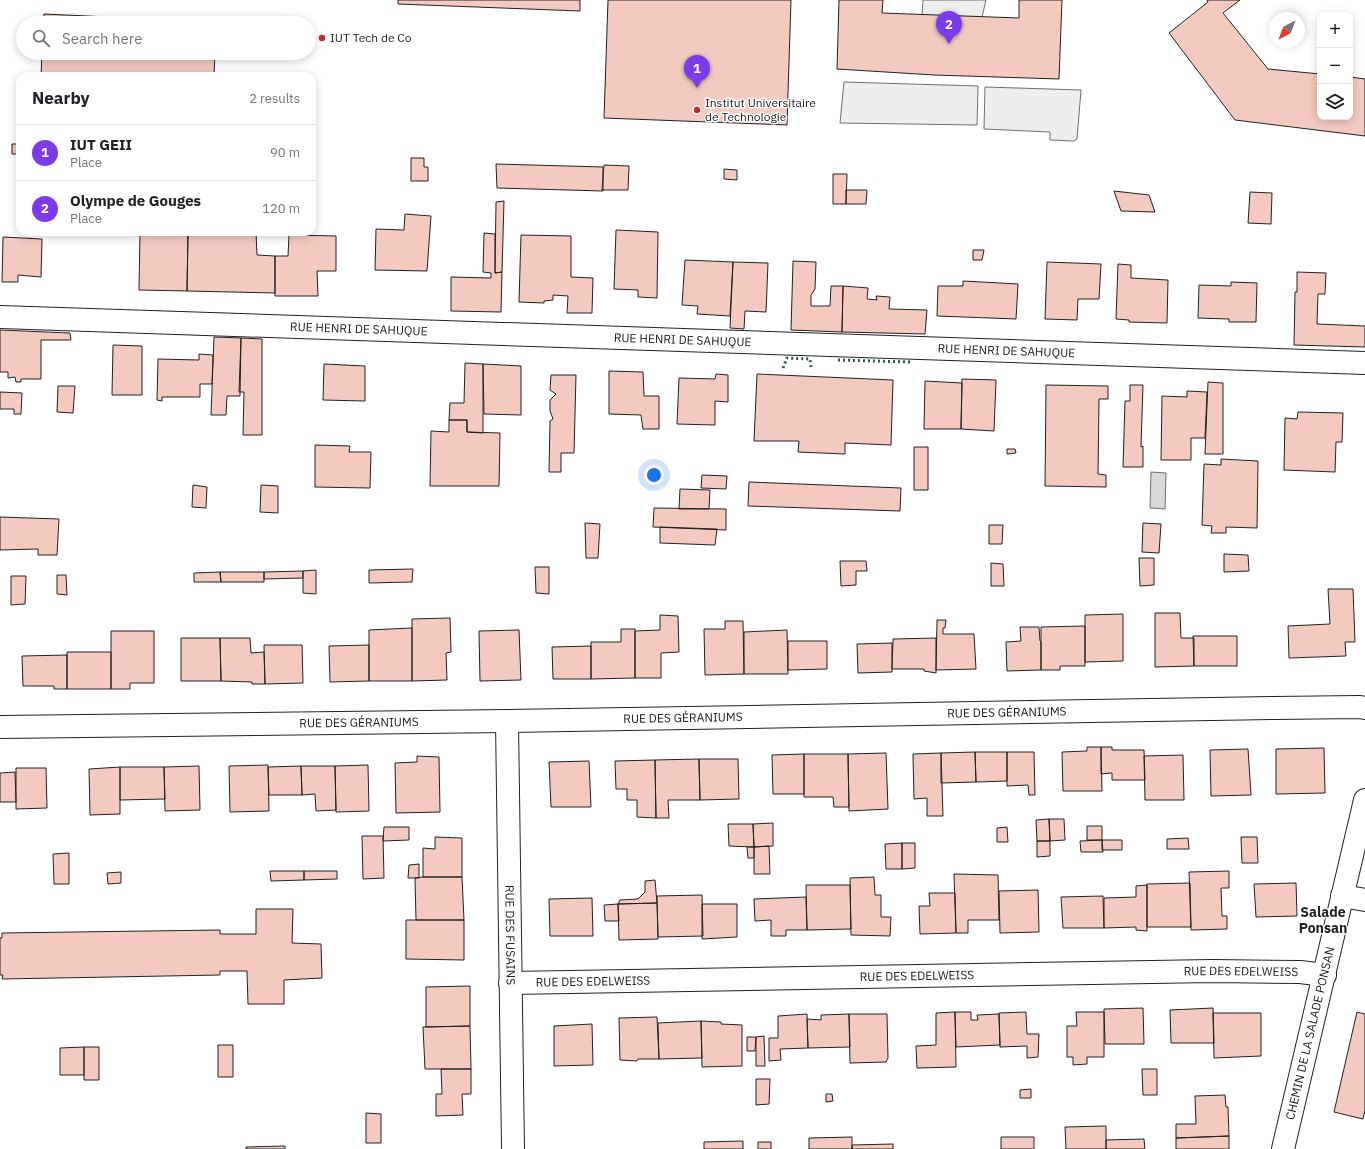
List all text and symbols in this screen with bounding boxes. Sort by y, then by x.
pin: 2 [936,11,962,44]
north arrow [1269,12,1305,48]
map controls [1317,12,1353,120]
button: + [1317,12,1353,48]
search box [16,16,316,60]
icon: search [30,27,52,49]
text: Search here [62,29,142,48]
place label: IUT Tech de Co [330,30,412,45]
marker: IUT Tech de Co [317,33,327,43]
button: − [1317,48,1353,84]
pin: 1 [684,55,710,88]
button: layers [1317,84,1353,120]
text: Nearby [32,87,90,109]
text: 2 results [249,90,300,107]
place label: Institut Universitaire de Technologie [705,95,816,124]
marker: Institut Universitaire de Technologie [692,105,702,115]
text: IUT GEII [70,135,132,154]
text: 1 [41,144,49,161]
text: 90 m [270,144,300,161]
text: Place [70,154,102,171]
text: Olympe de Gouges [70,191,201,210]
text: 2 [41,200,49,217]
text: 120 m [262,200,300,217]
text: Place [70,210,102,227]
street label: RUE HENRI DE SAHUQUE [290,319,428,338]
street label: RUE HENRI DE SAHUQUE [614,330,752,349]
street label: RUE HENRI DE SAHUQUE [937,341,1076,360]
your location [644,465,664,485]
street label: RUE DES GÉRANIUMS [947,704,1067,721]
street label: RUE DES GÉRANIUMS [623,709,743,726]
street label: RUE DES GÉRANIUMS [299,714,419,730]
street label: RUE DES FUSAINS [502,885,519,985]
district label: Salade Ponsan [1299,903,1347,937]
street label: CHEMIN DE LA SALADE PONSAN [1282,945,1337,1121]
street label: RUE DES EDELWEISS [1183,963,1298,979]
street label: RUE DES EDELWEISS [860,967,974,984]
street label: RUE DES EDELWEISS [536,973,650,990]

